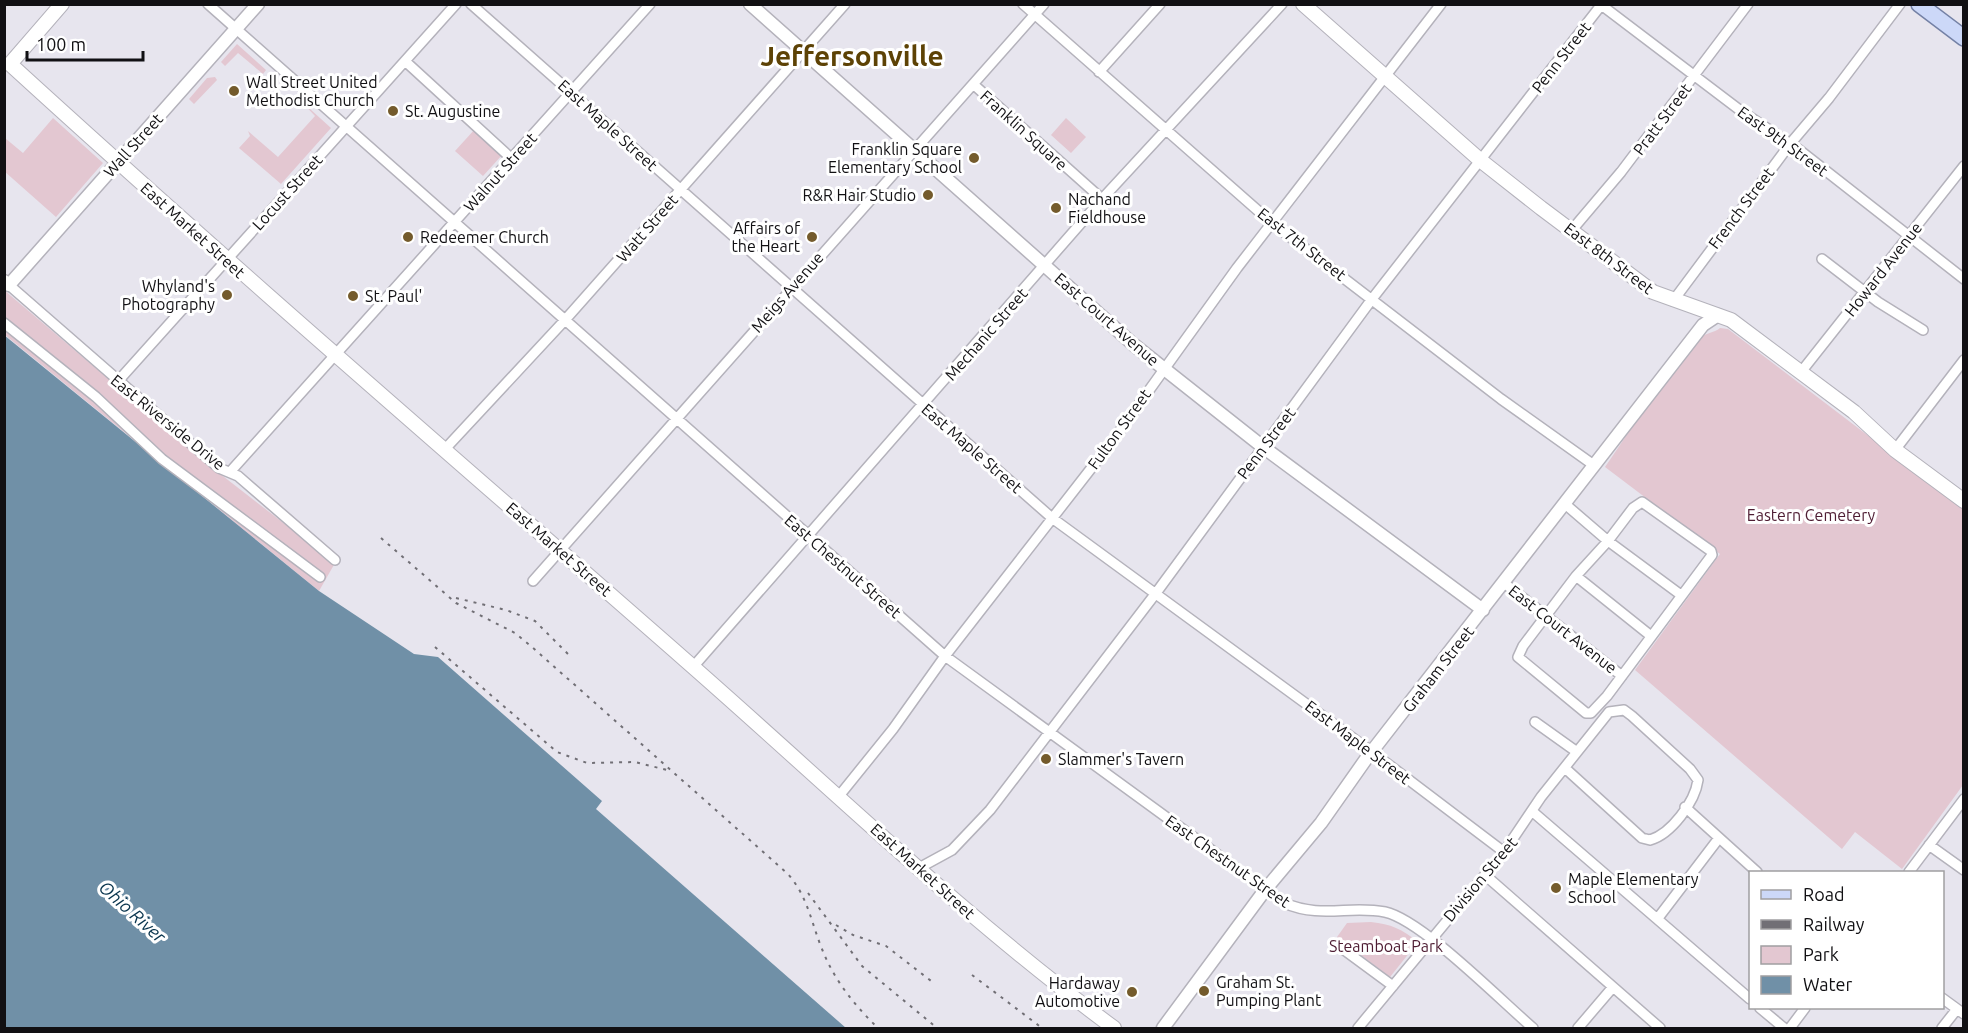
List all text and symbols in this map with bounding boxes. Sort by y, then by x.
street label: Penn Street [1528,18,1595,96]
scale bar [27,24,142,62]
text: 100 m [36,34,86,54]
district label: Jeffersonville [760,40,944,71]
place label: Wall Street United Methodist Church [246,73,378,109]
street label: East Maple Street [555,76,662,175]
street label: Pratt Street [1629,79,1695,158]
marker: Wall Street United Methodist Church [227,84,241,98]
street label: Franklin Square [977,86,1071,174]
place label: St. Augustine [405,102,500,120]
street label: East 9th Street [1734,102,1832,180]
marker: St. Augustine [386,104,400,118]
street label: Wall Street [100,109,167,181]
street label: Walnut Street [460,128,541,215]
place label: Franklin Square Elementary School [828,140,962,176]
street label: Locust Street [248,150,326,234]
marker: Franklin Square Elementary School [967,151,981,165]
street label: French Street [1705,163,1778,252]
street label: East Market Street [137,179,249,282]
place label: R&R Hair Studio [802,186,916,204]
marker: R&R Hair Studio [921,188,935,202]
street label: Watt Street [613,190,682,265]
place label: Nachand Fieldhouse [1068,190,1146,226]
marker: Nachand Fieldhouse [1049,201,1063,215]
street label: East 7th Street [1254,204,1350,284]
street label: Howard Avenue [1841,218,1925,320]
place label: Affairs of the Heart [732,219,801,255]
street label: East 8th Street [1561,219,1658,298]
place label: Redeemer Church [420,228,549,246]
marker: Redeemer Church [401,230,415,244]
marker: Affairs of the Heart [805,230,819,244]
street label: Meigs Avenue [747,248,827,336]
street label: East Court Avenue [1051,269,1163,369]
place label: Whyland's Photography [122,277,215,313]
street label: Mechanic Street [941,284,1031,384]
place label: St. Paul' [365,287,422,305]
marker: Whyland's Photography [220,288,234,302]
marker: St. Paul' [346,289,360,303]
street label: East Riverside Drive [108,371,228,473]
street label: Fulton Street [1084,385,1154,473]
street label: East Maple Street [918,400,1026,497]
street label: Penn Street [1233,403,1299,482]
street label: East Market Street [503,498,616,600]
park label: Eastern Cemetery [1747,506,1876,524]
street label: East Chestnut Street [781,511,905,622]
street label: East Court Avenue [1505,581,1621,677]
street label: Graham Street [1399,622,1478,716]
street label: East Maple Street [1302,697,1415,788]
place label: Slammer's Tavern [1058,750,1184,768]
marker: Slammer's Tavern [1039,752,1053,766]
street label: East Chestnut Street [1162,811,1294,911]
street label: East Market Street [867,820,979,923]
street label: Division Street [1440,833,1521,925]
place label: Maple Elementary School [1568,870,1699,906]
legend [1749,871,1944,1009]
water label: Ohio River [95,876,171,947]
marker: Maple Elementary School [1549,881,1563,895]
text: Road [1803,884,1845,904]
text: Railway [1803,914,1865,934]
park label: Steamboat Park [1329,937,1443,955]
text: Park [1803,944,1839,964]
place label: Graham St. Pumping Plant [1216,973,1322,1009]
place label: Hardaway Automotive [1035,974,1120,1010]
text: Water [1803,974,1853,994]
marker: Graham St. Pumping Plant [1197,984,1211,998]
marker: Hardaway Automotive [1125,985,1139,999]

